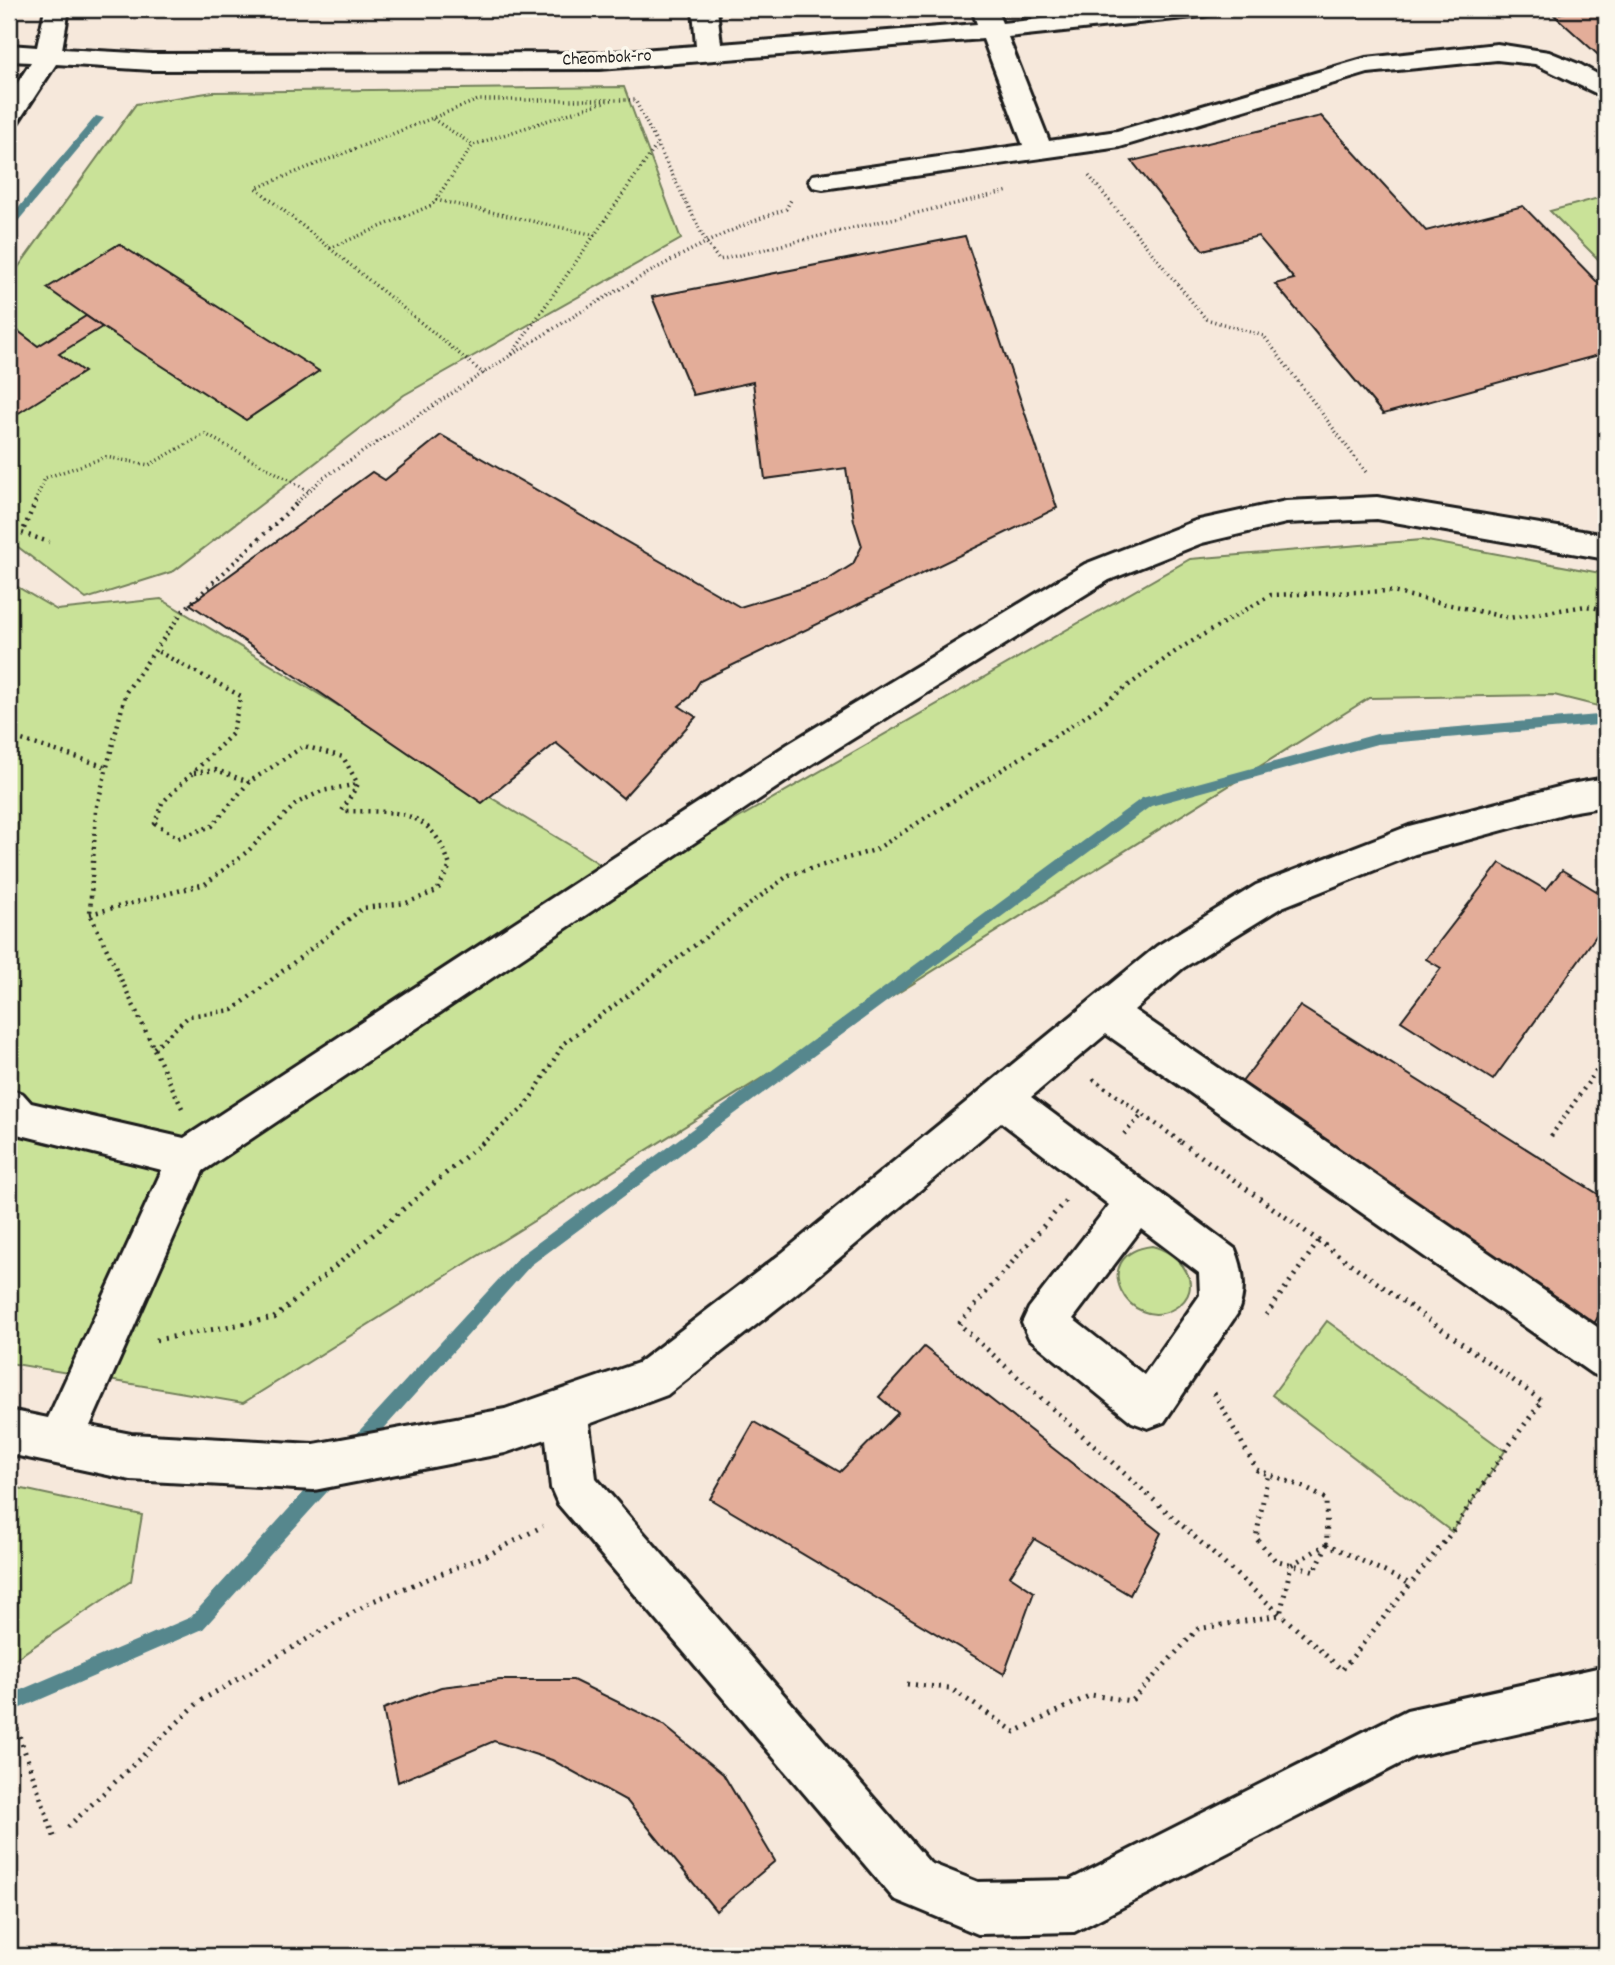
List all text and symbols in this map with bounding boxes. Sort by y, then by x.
street label: Cheombok-ro [562,44,652,74]

